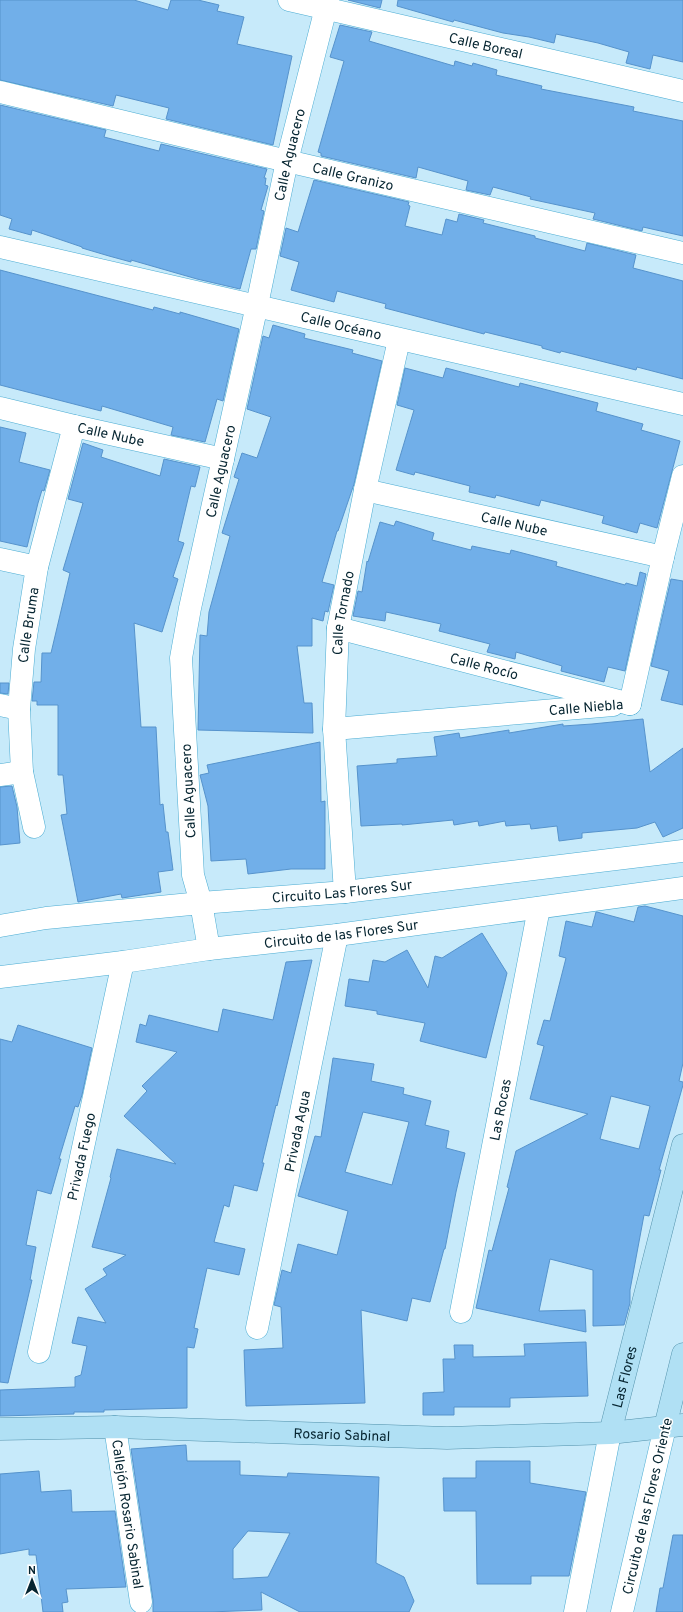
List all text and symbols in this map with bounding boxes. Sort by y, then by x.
street label: Calle Boreal [447,30,524,64]
street label: Calle Aguacero [272,107,310,203]
street label: Calle Granizo [310,160,395,196]
street label: Calle Océano [298,309,383,345]
street label: Calle Nube [76,420,146,451]
street label: Calle Aguacero [203,423,240,520]
street label: Calle Nube [479,509,549,541]
street label: Calle Tornado [330,569,359,655]
street label: Calle Bruma [16,586,44,664]
street label: Calle Rocío [448,650,520,685]
street label: Calle Niebla [548,697,624,720]
street label: Calle Aguacero [179,743,200,839]
street label: Circuito Las Flores Sur [271,877,414,908]
street label: Circuito de las Flores Sur [263,917,420,953]
street label: Las Rocas [487,1078,516,1143]
street label: Privada Agua [282,1089,315,1174]
street label: Privada Fuego [65,1111,100,1202]
street label: Las Flores [610,1344,642,1410]
street label: Circuito de las Flores Oriente [620,1416,677,1596]
street label: Rosario Sabinal [293,1426,391,1446]
street label: Callejón Rosario Sabinal [107,1438,146,1590]
north arrow [12,1560,52,1600]
text: N [28,1564,36,1578]

